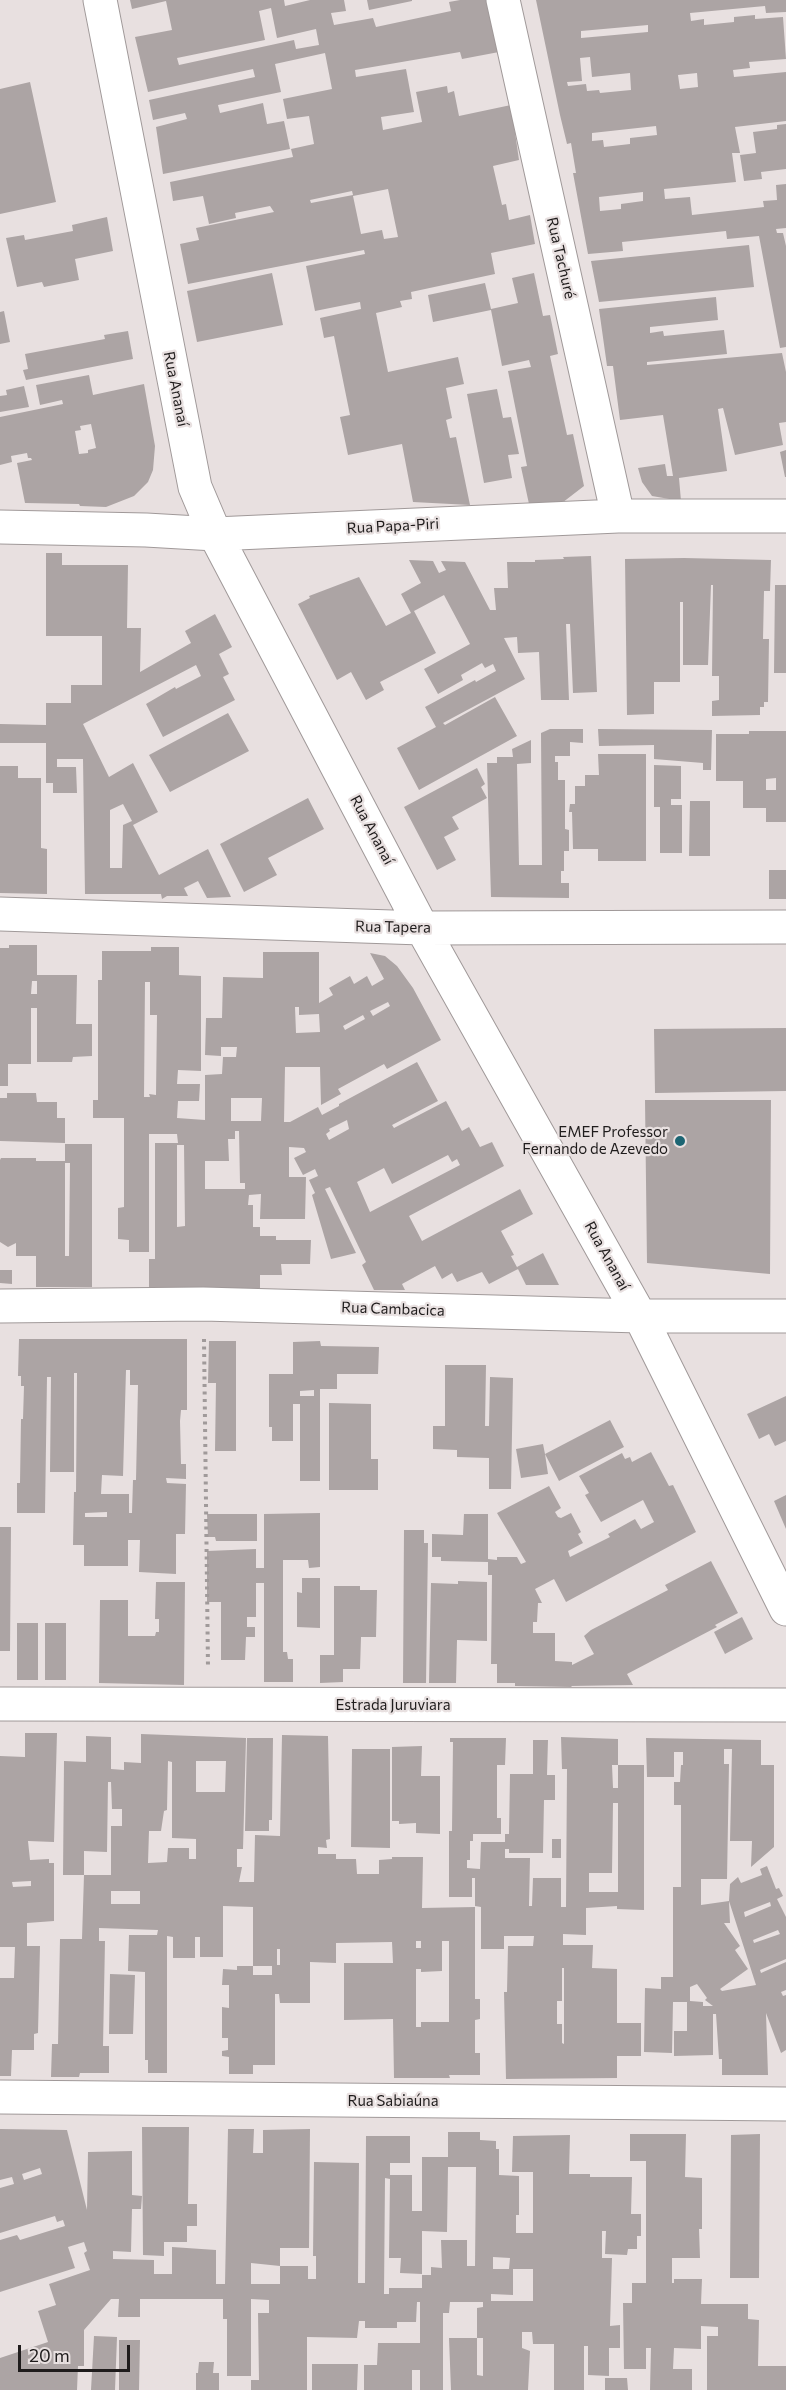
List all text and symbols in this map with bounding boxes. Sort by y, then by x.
street label: Rua Tachuré [543,215,579,301]
street label: Rua Ananaí [160,350,192,428]
street label: Rua Papa-Piri [346,515,440,537]
street label: Rua Ananaí [346,792,398,868]
street label: Rua Tapera [355,917,431,937]
place label: EMEF Professor Fernando de Azevedo [522,1123,668,1158]
marker: EMEF Professor Fernando de Azevedo [673,1134,687,1148]
street label: Rua Ananaí [581,1218,633,1294]
street label: Rua Cambacica [341,1298,445,1320]
street label: Estrada Juruviara [335,1696,451,1714]
street label: Rua Sabiaúna [347,2092,439,2110]
scale bar [21,2333,134,2371]
text: 20 m [29,2344,70,2366]

